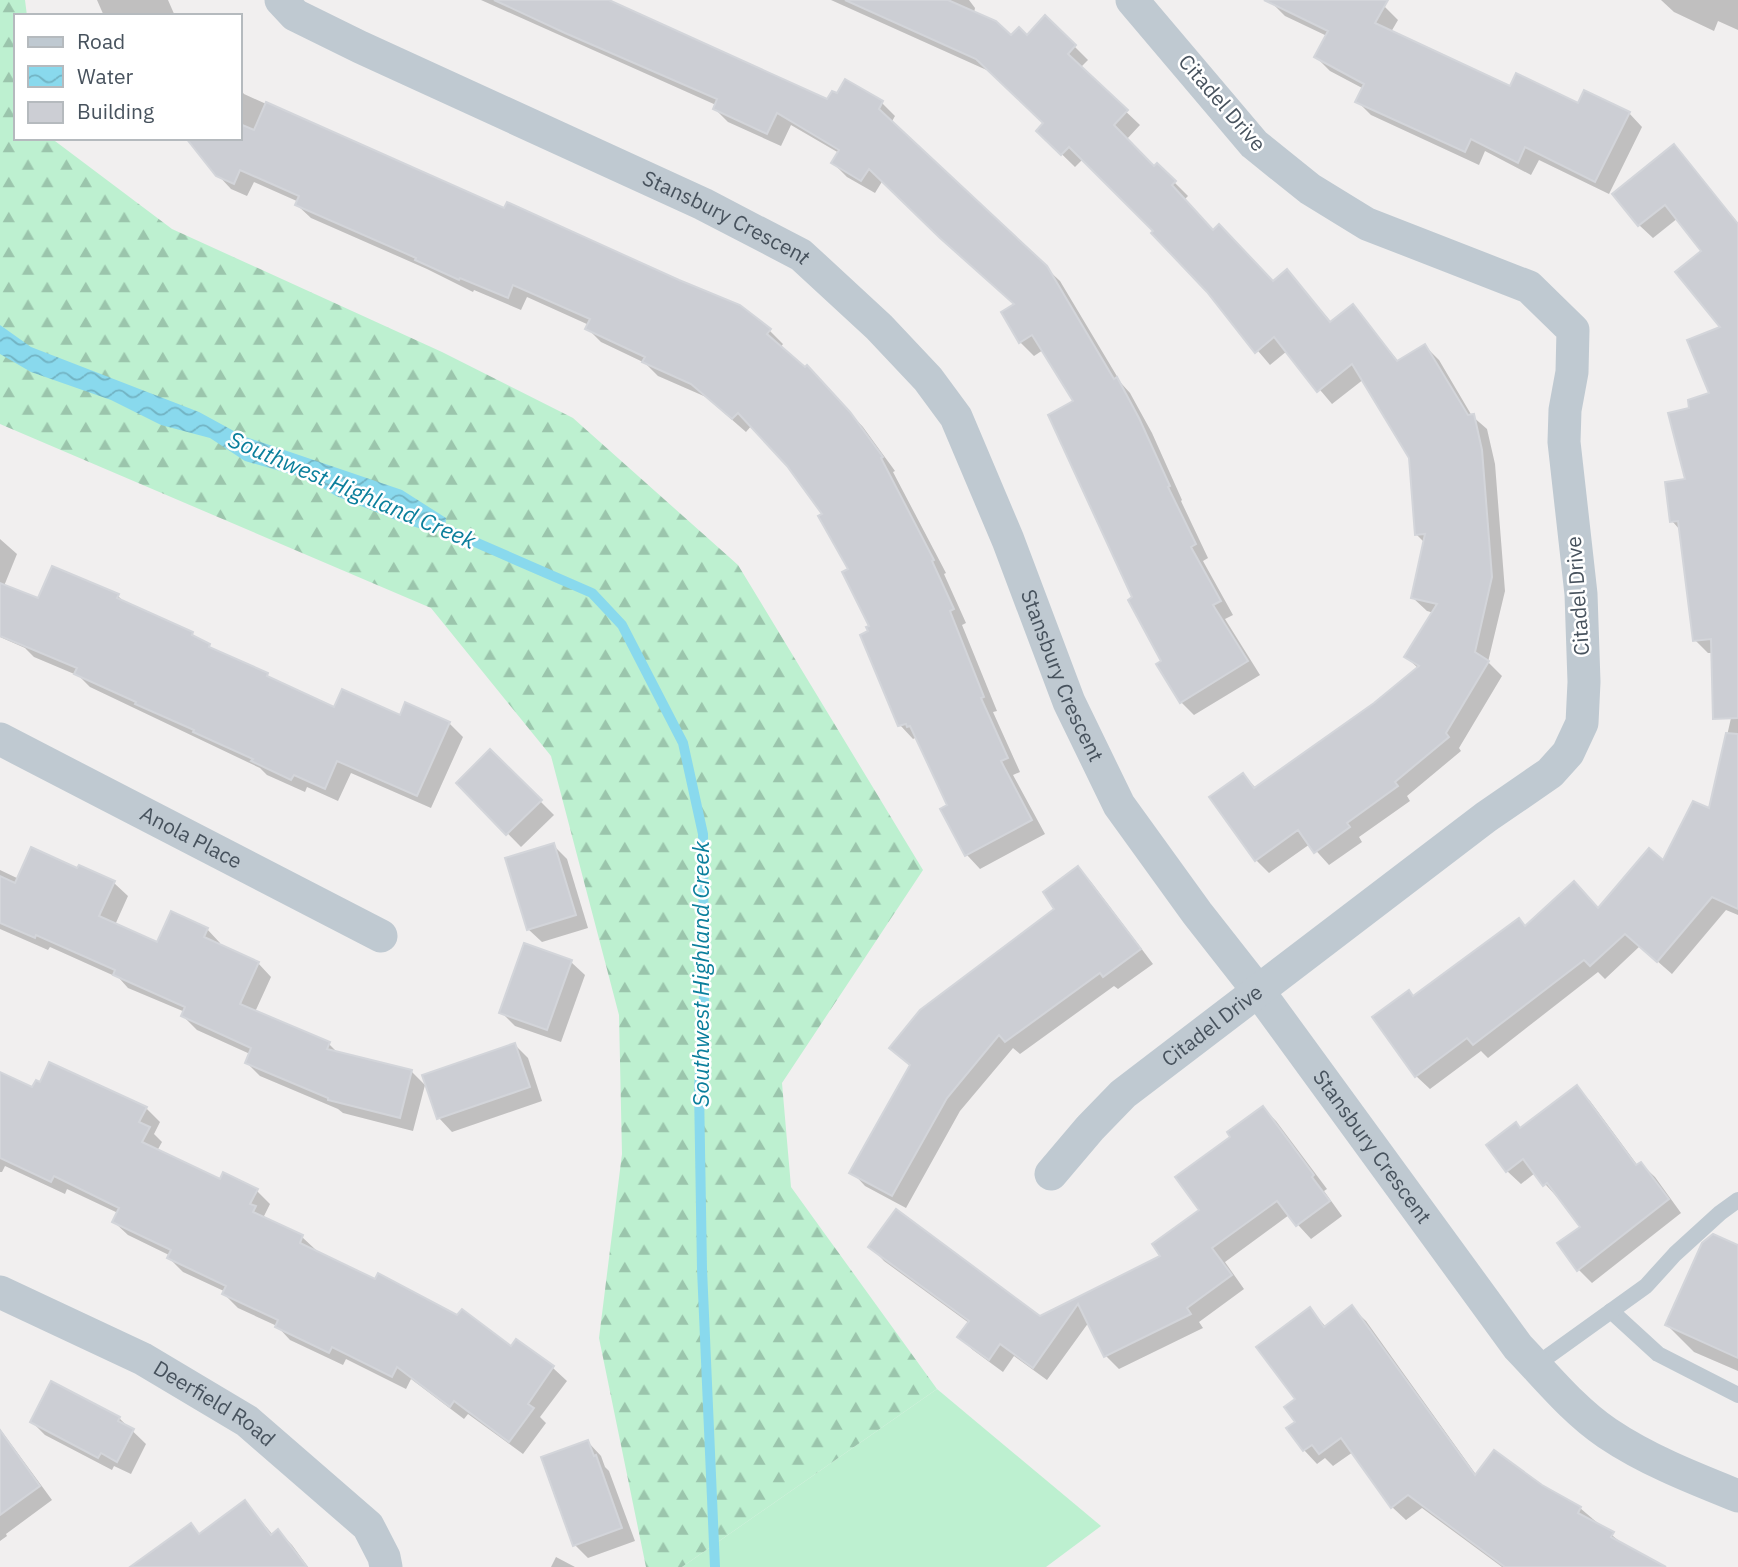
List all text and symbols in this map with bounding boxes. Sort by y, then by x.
legend [14,14,242,140]
text: Road [77,27,125,55]
street label: Citadel Drive [1173,48,1273,157]
text: Water [77,62,134,90]
text: Building [77,97,154,125]
street label: Stansbury Crescent [638,163,817,270]
water label: Southwest Highland Creek [224,423,482,555]
street label: Citadel Drive [1559,535,1595,657]
street label: Stansbury Crescent [1015,585,1111,766]
street label: Anola Place [136,799,247,875]
water label: Southwest Highland Creek [685,840,715,1107]
street label: Citadel Drive [1155,978,1268,1073]
street label: Stansbury Crescent [1307,1064,1438,1229]
street label: Deerfield Road [149,1353,282,1452]

